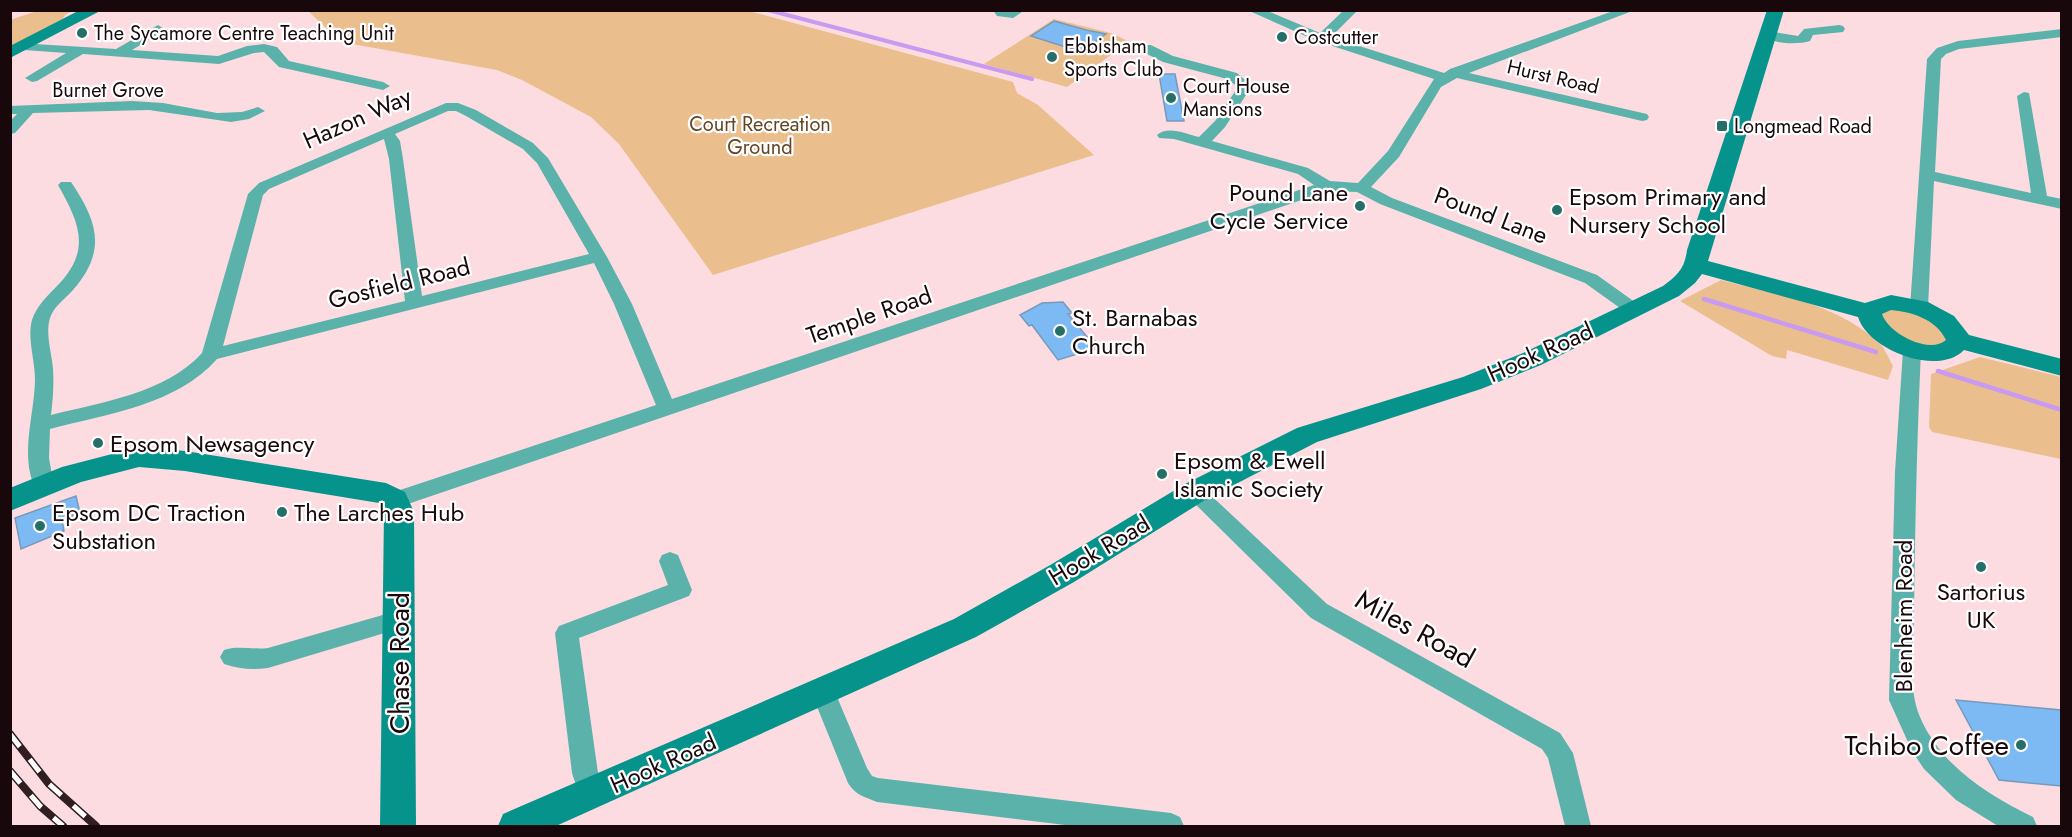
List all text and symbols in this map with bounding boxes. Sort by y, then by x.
place label: The Sycamore Centre Teaching Unit [94,19,394,48]
place label: Costcutter [1294,23,1378,52]
marker: The Sycamore Centre Teaching Unit [75,26,89,40]
marker: Costcutter [1275,30,1289,44]
place label: Ebbisham Sports Club [1064,32,1163,84]
marker: Ebbisham Sports Club [1045,50,1059,64]
street label: Hurst Road [1504,52,1602,102]
place label: Court House Mansions [1183,72,1290,124]
street label: Burnet Grove [52,76,164,105]
street label: Hazon Way [297,78,417,158]
marker: Court House Mansions [1164,91,1178,105]
park label: Court Recreation Ground [689,110,831,162]
place label: Longmead Road [1734,112,1872,141]
marker: Longmead Road [1715,119,1729,133]
place label: Pound Lane Cycle Service [1210,175,1348,238]
street label: Pound Lane [1429,177,1553,253]
place label: Epsom Primary and Nursery School [1569,179,1767,242]
marker: Pound Lane Cycle Service [1353,199,1367,213]
marker: Epsom Primary and Nursery School [1550,203,1564,217]
street label: Gosfield Road [324,248,474,318]
street label: Temple Road [802,277,936,353]
place label: St. Barnabas Church [1072,300,1198,363]
street label: Hook Road [1481,313,1599,391]
marker: St. Barnabas Church [1053,324,1067,338]
place label: Epsom Newsagency [110,426,315,461]
marker: Epsom Newsagency [91,436,105,450]
place label: Epsom & Ewell Islamic Society [1174,443,1326,506]
marker: Epsom & Ewell Islamic Society [1155,467,1169,481]
place label: Epsom DC Traction Substation [52,495,246,558]
place label: The Larches Hub [294,495,464,530]
marker: The Larches Hub [275,505,289,519]
street label: Hook Road [1042,506,1156,594]
marker: Epsom DC Traction Substation [33,519,47,533]
street label: Blenheim Road [1886,540,1921,692]
marker: Sartorius UK [1974,560,1988,574]
place label: Sartorius UK [1937,574,2025,637]
street label: Miles Road [1348,579,1482,679]
street label: Chase Road [379,592,420,734]
street label: Hook Road [604,724,722,802]
place label: Tchibo Coffee [1844,725,2009,766]
marker: Tchibo Coffee [2014,738,2028,752]

